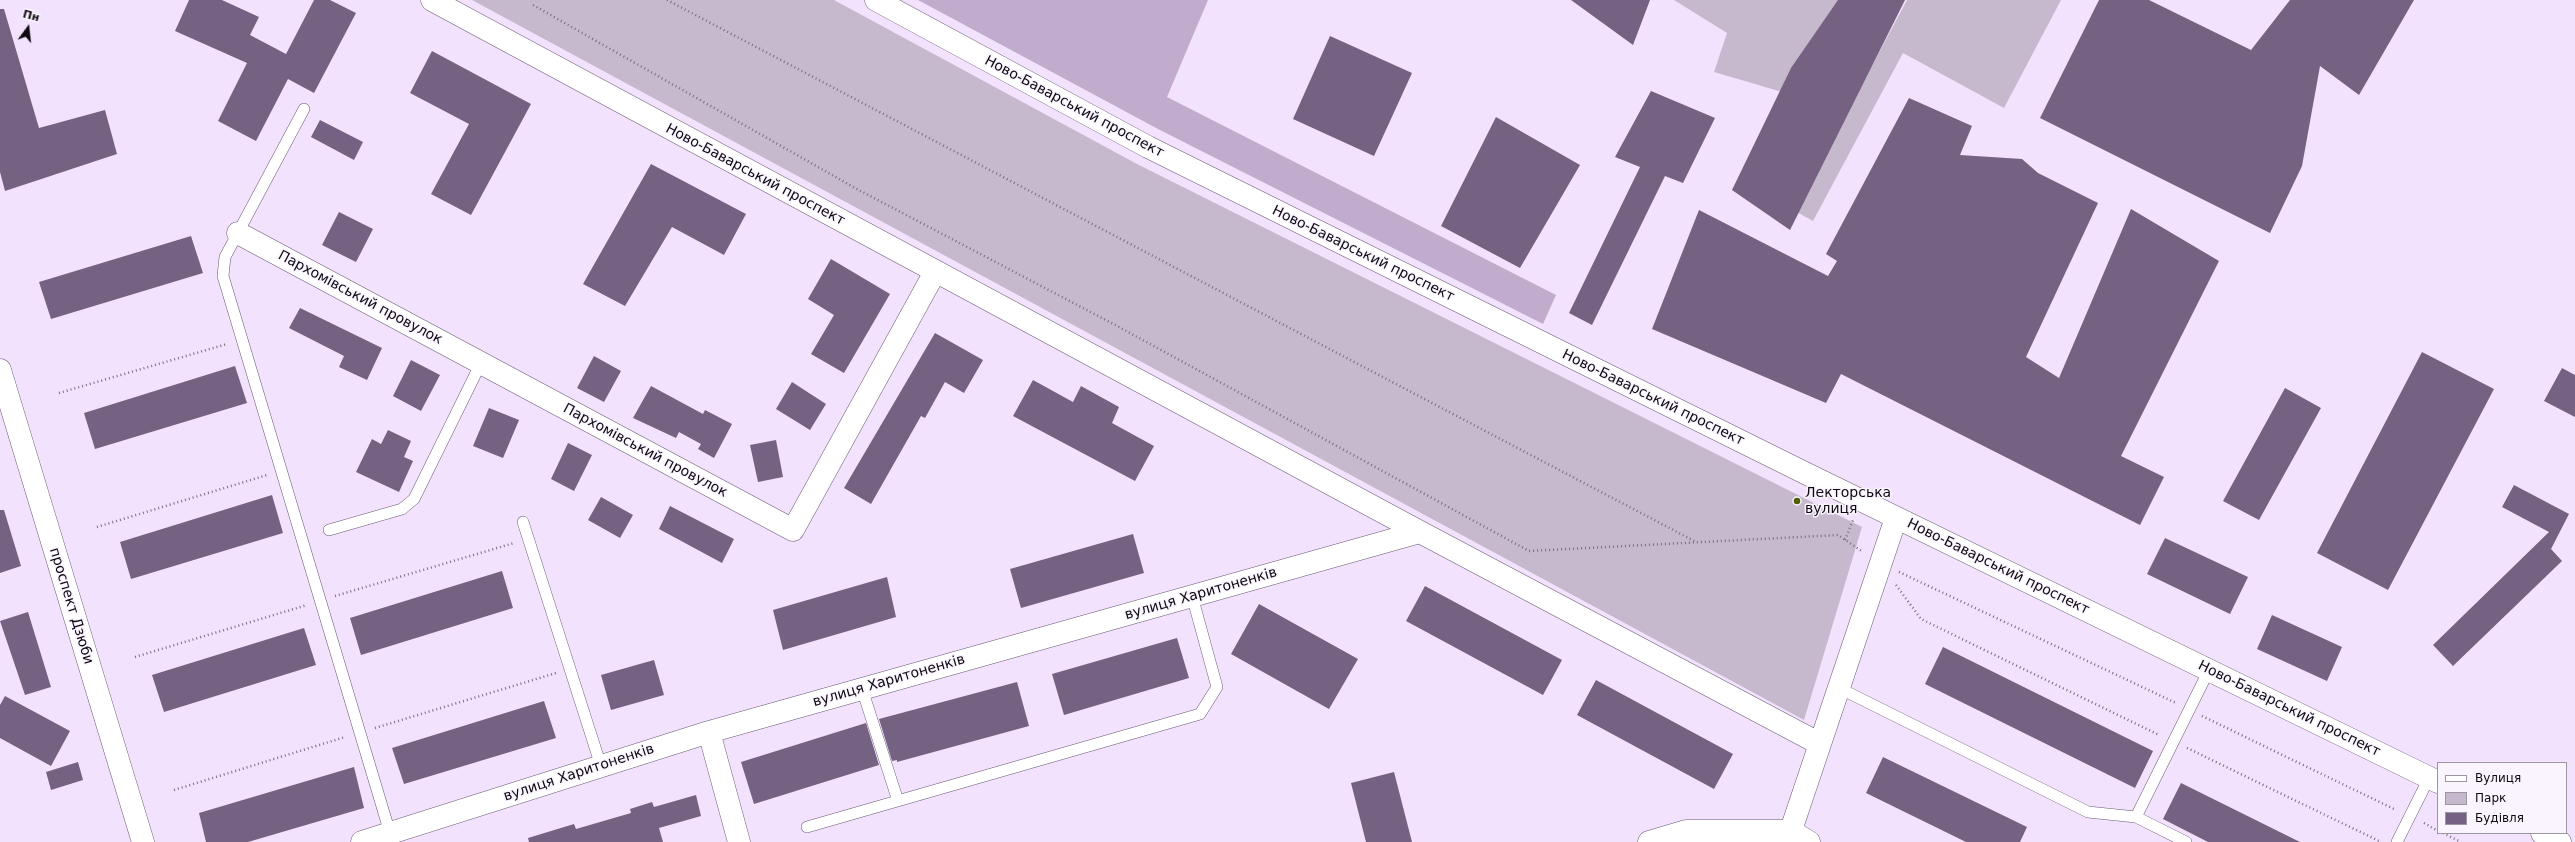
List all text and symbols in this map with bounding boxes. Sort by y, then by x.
text: Пн [21,7,41,24]
north arrow [8,8,48,48]
street label: Ново-Баварський проспект [981,52,1167,162]
street label: Ново-Баварський проспект [662,120,848,230]
street label: Ново-Баварський проспект [1269,202,1457,306]
street label: Пархомівський провулок [275,247,445,349]
street label: Ново-Баварський проспект [1559,346,1747,450]
street label: Пархомівський провулок [560,400,730,502]
place label: Лекторська вулиця [1805,485,1891,518]
marker: Лекторська вулиця [1792,496,1802,506]
street label: Ново-Баварський проспект [1904,515,2092,619]
street label: проспект Дзюби [45,546,97,666]
street label: вулиця Харитоненків [1123,564,1279,624]
street label: вулиця Харитоненків [811,651,967,711]
street label: Ново-Баварський проспект [2195,657,2383,761]
street label: вулиця Харитоненків [502,741,656,805]
legend [2437,762,2567,834]
text: Вулиця [2475,771,2521,785]
text: Парк [2475,791,2506,805]
text: Будівля [2475,811,2524,825]

